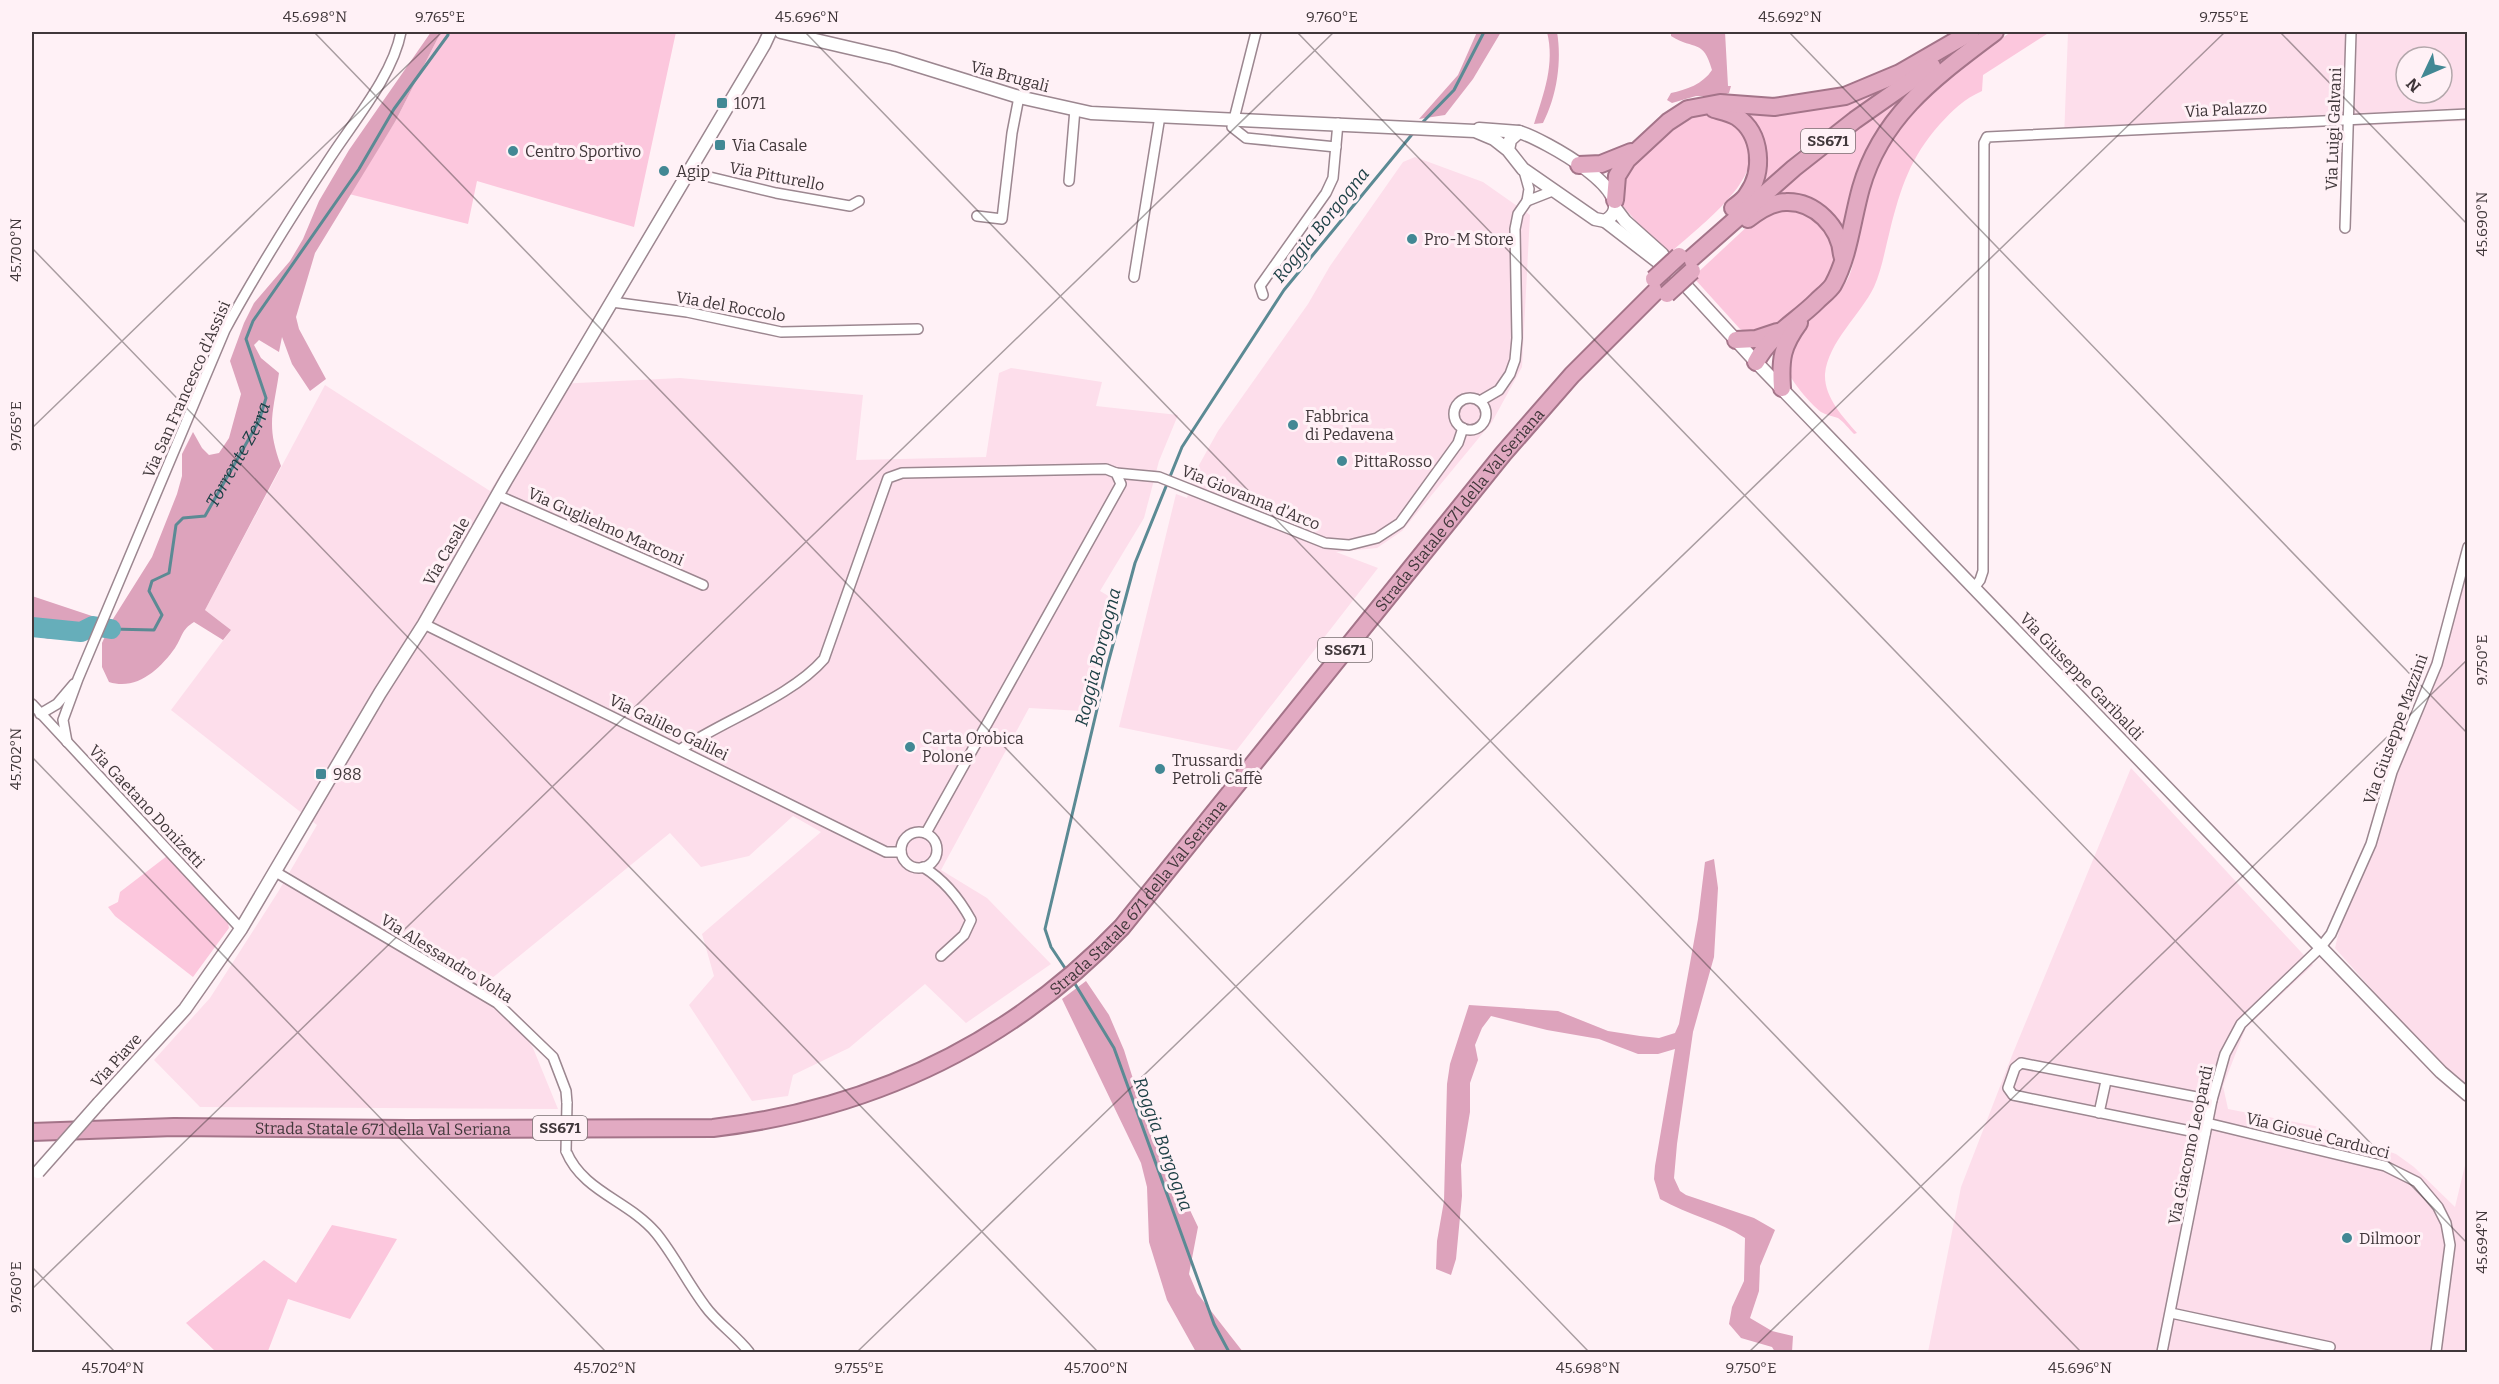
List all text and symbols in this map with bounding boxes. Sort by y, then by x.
text: 45.698°N [283,8,347,26]
text: 9.765°E [415,8,465,26]
text: 45.696°N [775,8,839,26]
text: 9.760°E [1306,8,1358,26]
text: 45.692°N [1758,8,1822,26]
text: 9.755°E [2199,8,2249,26]
north arrow [2394,45,2454,105]
street label: Via Brugali [968,57,1052,96]
street label: Via Luigi Galvani [2322,67,2345,191]
text: N [2402,74,2425,96]
place label: 1071 [734,94,766,113]
marker: 1071 [715,96,729,110]
street label: Via Palazzo [2184,98,2268,121]
road number: SS671 [1801,129,1855,153]
place label: Via Casale [732,136,807,155]
marker: Via Casale [713,138,727,152]
place label: Centro Sportivo [525,142,641,161]
marker: Centro Sportivo [506,144,520,158]
street label: Via Pitturello [728,158,826,195]
place label: Agip [676,162,710,181]
water label: Roggia Borgogna [1268,163,1374,287]
marker: Agip [657,164,671,178]
text: 45.690°N [2473,191,2491,256]
text: 45.700°N [7,218,25,282]
place label: Pro-M Store [1424,230,1514,249]
marker: Pro-M Store [1405,232,1419,246]
street label: Via del Roccolo [675,287,787,325]
street label: Via San Francesco d'Assisi [139,297,234,481]
water label: Torrente Zerra [201,400,275,511]
text: 9.765°E [7,401,25,451]
street label: Strada Statale 671 della Val Seriana [1371,405,1548,615]
place label: Fabbrica di Pedavena [1305,407,1394,444]
marker: Fabbrica di Pedavena [1286,418,1300,432]
place label: PittaRosso [1354,452,1432,471]
marker: PittaRosso [1335,454,1349,468]
street label: Via Giovanna d'Arco [1179,461,1323,534]
street label: Via Guglielmo Marconi [525,483,687,570]
street label: Via Casale [419,514,474,589]
water label: Roggia Borgogna [1070,586,1126,728]
street label: Via Giuseppe Garibaldi [2016,609,2148,744]
text: 9.750°E [2473,635,2491,685]
road number: SS671 [1318,638,1372,662]
street label: Via Giuseppe Mazzini [2359,651,2432,807]
street label: Via Galileo Galilei [606,690,732,765]
text: 45.702°N [7,728,25,790]
place label: Carta Orobica Polone [922,729,1024,766]
marker: Carta Orobica Polone [903,740,917,754]
street label: Via Gaetano Donizetti [85,741,209,872]
place label: Trussardi Petroli Caffè [1172,751,1263,788]
marker: Trussardi Petroli Caffè [1153,762,1167,776]
place label: 988 [333,765,362,784]
marker: 988 [314,767,328,781]
street label: Strada Statale 671 della Val Seriana [1046,796,1231,999]
street label: Via Alessandro Volta [377,910,517,1007]
street label: Via Piave [87,1029,146,1091]
street label: Via Giacomo Leopardi [2164,1063,2217,1227]
water label: Roggia Borgogna [1128,1074,1198,1214]
street label: Via Giosuè Carducci [2244,1108,2392,1163]
road number: SS671 [533,1116,587,1140]
street label: Strada Statale 671 della Val Seriana [255,1119,511,1139]
text: 45.694°N [2473,1210,2491,1274]
place label: Dilmoor [2359,1229,2420,1248]
marker: Dilmoor [2340,1231,2354,1245]
text: 9.760°E [7,1261,25,1313]
text: 45.704°N [82,1359,144,1377]
text: 45.702°N [574,1359,636,1377]
text: 9.755°E [834,1359,884,1377]
text: 45.700°N [1064,1359,1128,1377]
text: 45.698°N [1556,1359,1620,1377]
text: 9.750°E [1726,1359,1776,1377]
text: 45.696°N [2048,1359,2112,1377]

